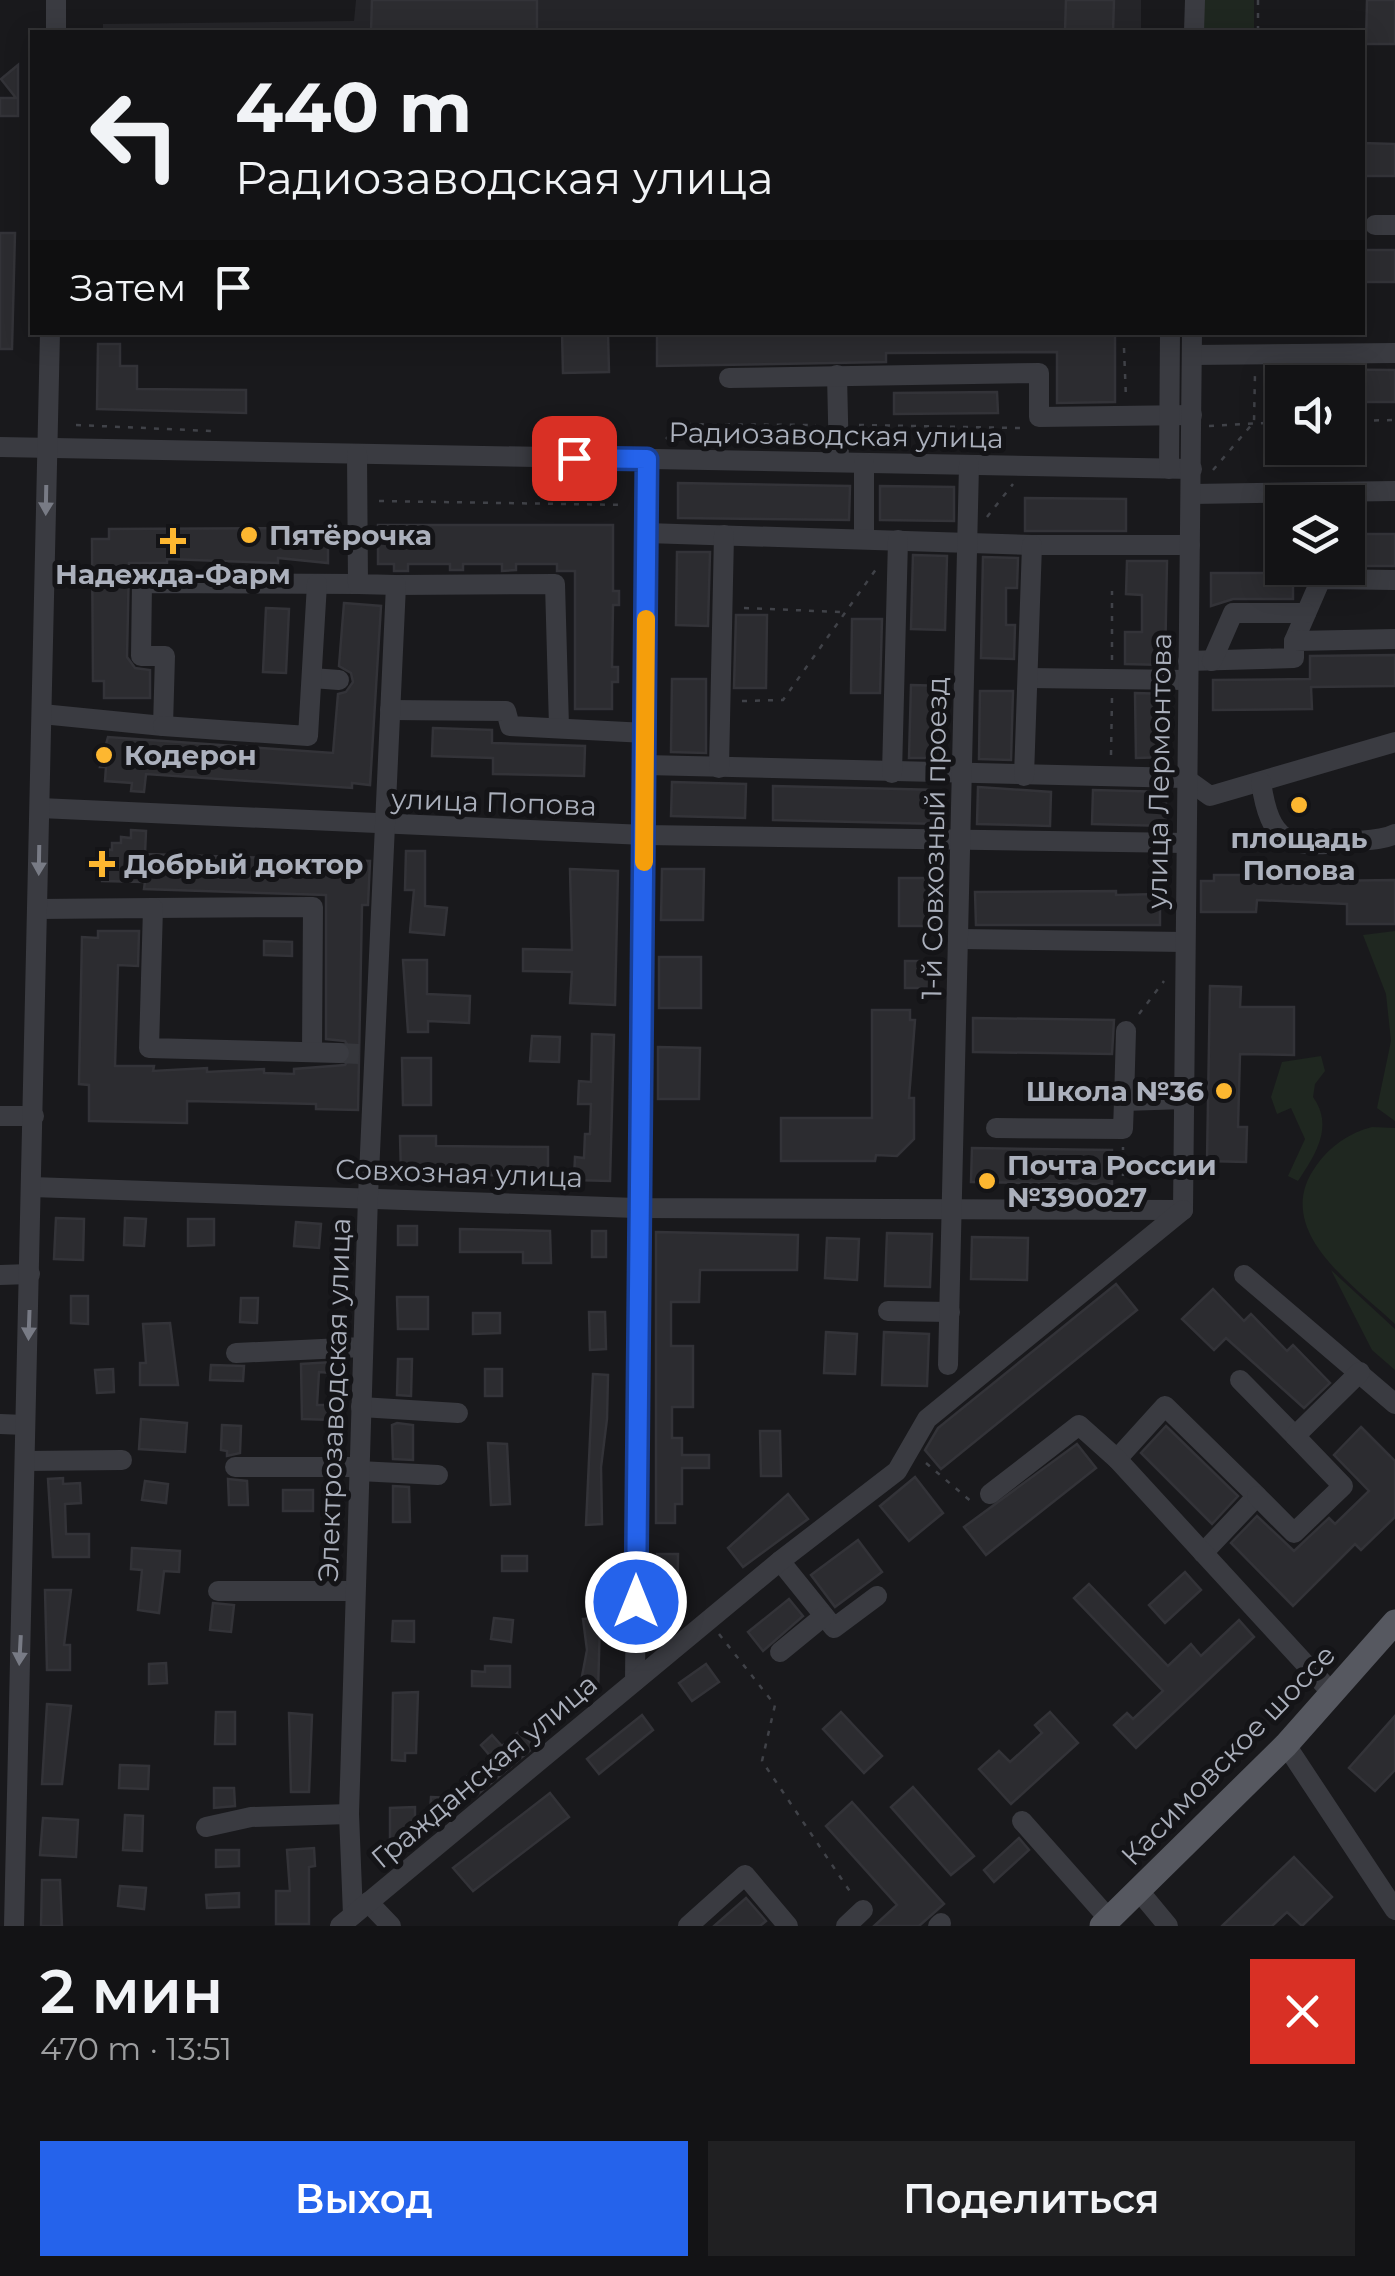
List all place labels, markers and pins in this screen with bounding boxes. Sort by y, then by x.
pin [532,416,617,501]
place label: Пятёрочка [269,518,432,552]
marker: Пятёрочка [238,524,260,546]
marker: Надежда-Фарм [162,530,184,552]
place label: Надежда-Фарм [55,557,291,591]
place label: Кодерон [124,738,257,772]
marker: Кодерон [93,744,115,766]
marker: площадь Попова [1288,794,1310,816]
place label: площадь Попова [1231,821,1367,887]
place label: Добрый доктор [124,847,363,881]
marker: Добрый доктор [89,851,115,877]
place label: Школа №36 [1026,1074,1204,1108]
marker: Школа №36 [1213,1080,1235,1102]
place label: Почта России №390027 [1007,1148,1217,1214]
marker: Почта России №390027 [976,1170,998,1192]

